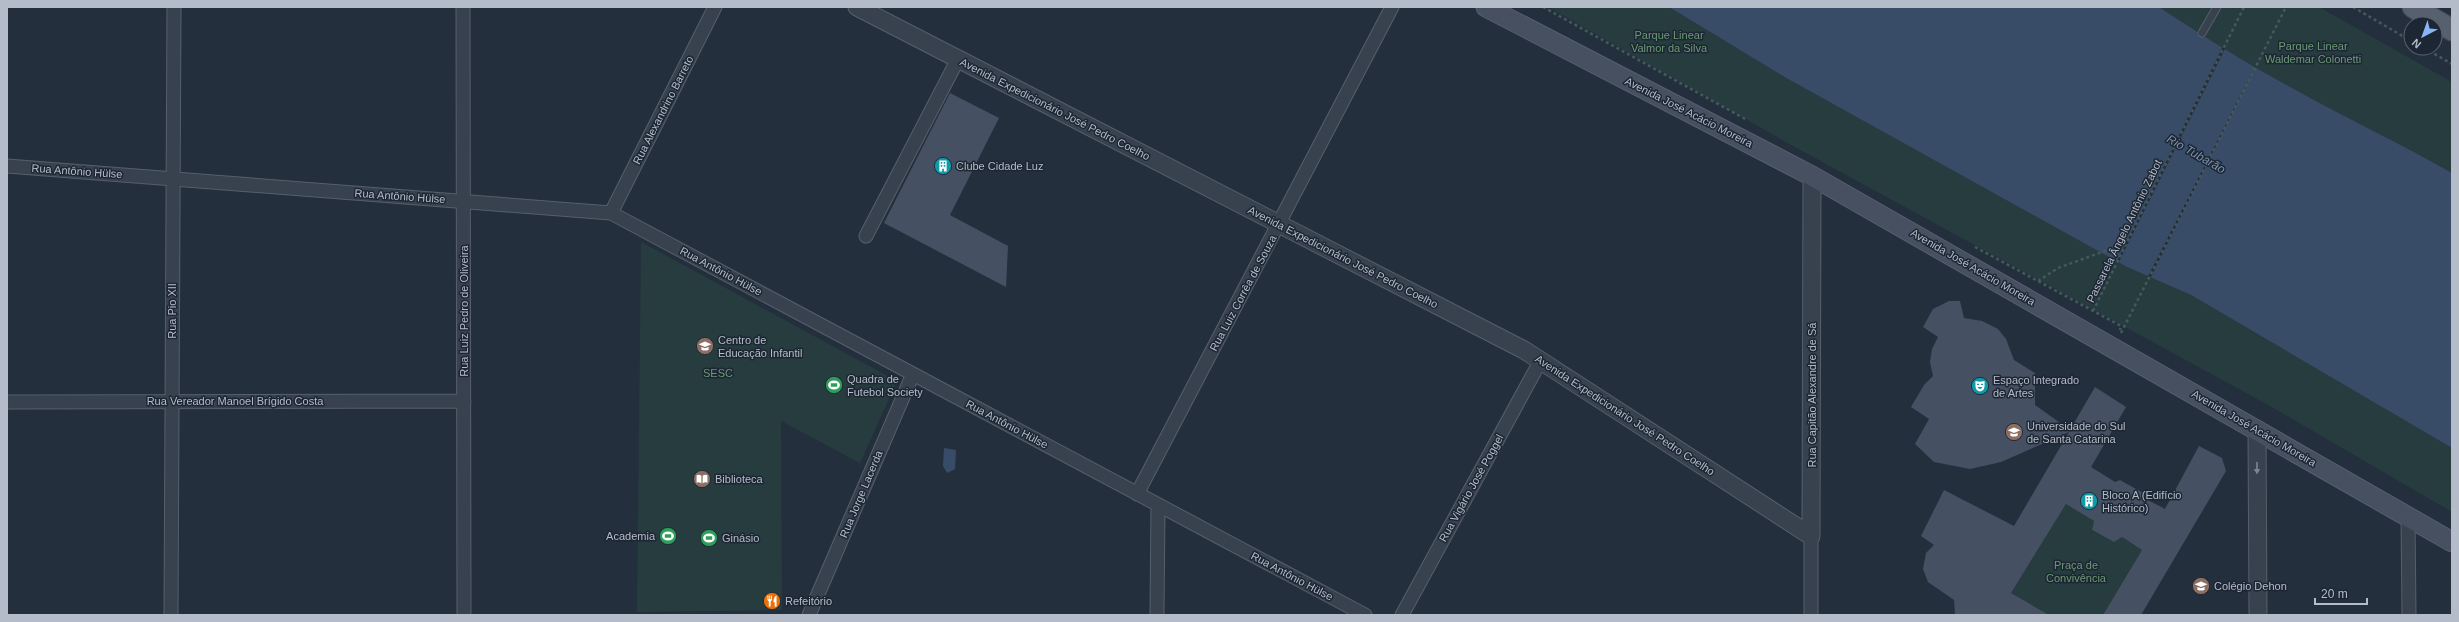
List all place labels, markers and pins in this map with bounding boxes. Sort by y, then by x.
building icon: Clube Cidade Luz [933,156,953,176]
place label: Clube Cidade Luz [956,160,1043,172]
place label: Centro de Educação Infantil [718,334,802,359]
school or university icon: Centro de Educação Infantil [695,336,715,356]
place label: Quadra de Futebol Society [847,373,923,398]
place label: Espaço Integrado de Artes [1993,374,2079,399]
sports icon: Quadra de Futebol Society [824,375,844,395]
theatre icon: Espaço Integrado de Artes [1970,376,1990,396]
place label: Universidade do Sul de Santa Catarina [2027,420,2125,445]
school or university icon: Universidade do Sul de Santa Catarina [2004,422,2024,442]
library icon: Biblioteca [692,469,712,489]
place label: Biblioteca [715,473,764,485]
place label: Bloco A (Edifício Histórico) [2102,489,2182,514]
building icon: Bloco A (Edifício Histórico) [2079,491,2099,511]
sports icon: Academia [658,526,678,546]
sports icon: Ginásio [699,528,719,548]
place label: Academia [606,530,656,542]
place label: Ginásio [722,532,759,544]
school or university icon: Colégio Dehon [2191,576,2211,596]
place label: Colégio Dehon [2214,580,2287,592]
restaurant icon: Refeitório [762,591,782,611]
place label: Refeitório [785,595,832,607]

